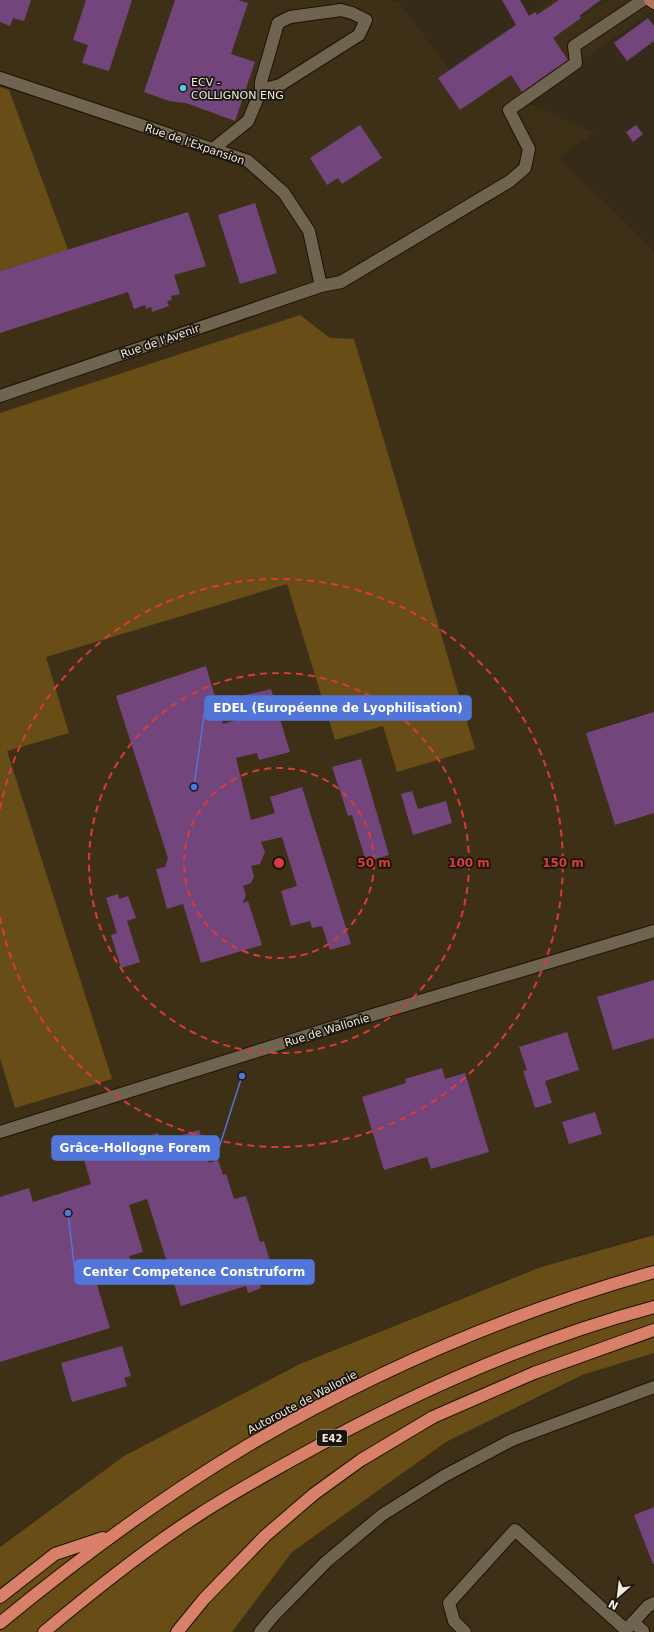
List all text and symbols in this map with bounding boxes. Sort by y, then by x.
place label: ECV - COLLIGNON ENG [191,76,284,102]
marker: ECV - COLLIGNON ENG [178,83,188,93]
street label: Rue de l'Expansion [143,121,246,168]
street label: Rue de l'Avenir [119,322,202,361]
callout: EDEL (Européenne de Lyophilisation) [205,696,471,720]
text: EDEL (Européenne de Lyophilisation) [213,701,463,715]
centre of rings [272,856,286,870]
text: 50 m [357,856,391,870]
text: 100 m [448,856,490,870]
text: 150 m [542,856,584,870]
street label: Rue de Wallonie [283,1011,371,1050]
callout: Grâce-Hollogne Forem [52,1136,219,1160]
text: Grâce-Hollogne Forem [60,1141,210,1155]
callout: Center Competence Construform [75,1260,314,1284]
text: Center Competence Construform [83,1265,305,1279]
street label: Autoroute de Wallonie [245,1368,359,1437]
road number: E42 [317,1430,347,1446]
north arrow [598,1576,638,1616]
text: N [606,1596,621,1612]

